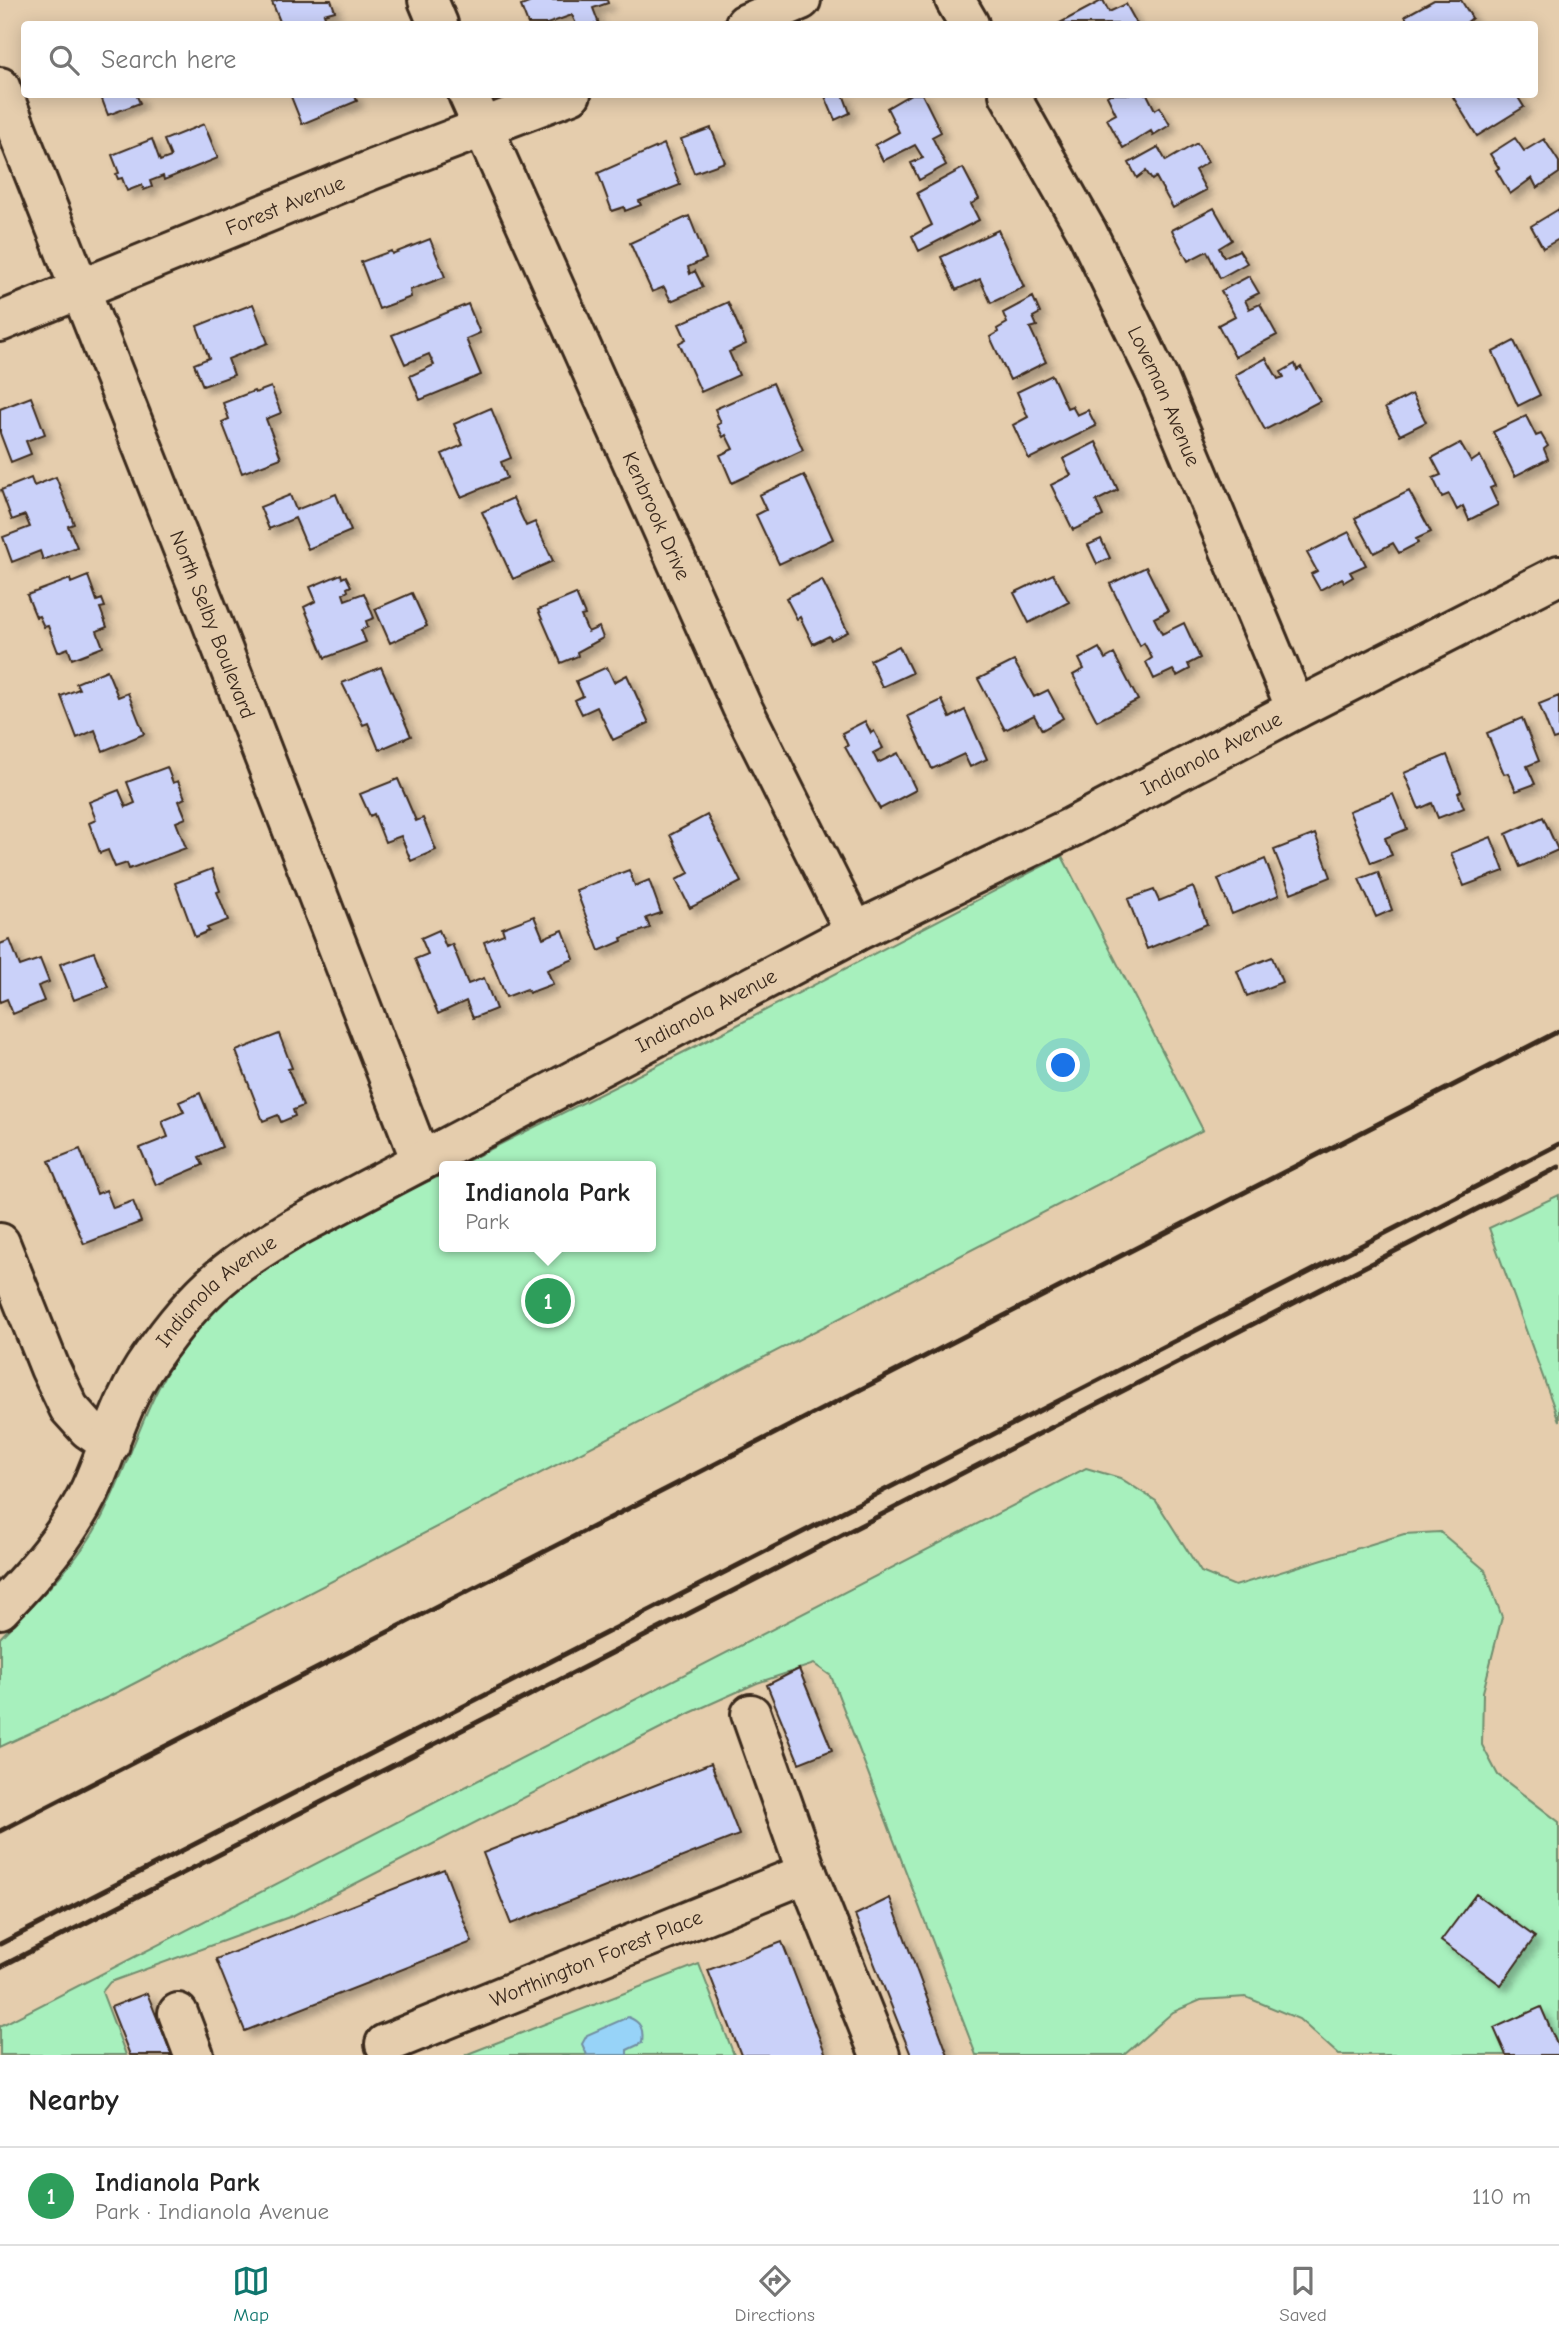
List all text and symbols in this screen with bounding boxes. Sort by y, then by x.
search box [21,21,1538,98]
icon: search [45,41,83,79]
text: Search here [101,45,236,75]
street label: Forest Avenue [222,170,348,240]
street label: Loveman Avenue [1123,322,1206,470]
street label: Kenbrook Drive [617,448,696,584]
street label: North Selby Boulevard [165,527,260,722]
street label: Indianola Avenue [1137,707,1286,800]
street label: Indianola Avenue [632,964,781,1058]
your location [1046,1048,1080,1082]
popup [439,1161,656,1252]
text: Indianola Park [465,1178,630,1208]
text: Park [465,1208,509,1235]
street label: Indianola Avenue [151,1230,281,1352]
pin: 1 [525,1275,571,1327]
street label: Worthington Forest Place [487,1905,706,2012]
text: Nearby [28,2083,119,2118]
text: Indianola Park [95,2168,260,2198]
text: 1 [46,2183,56,2210]
text: 110 m [1472,2183,1531,2210]
text: Park · Indianola Avenue [95,2198,329,2225]
tab: Map [232,2262,270,2326]
tab: Directions [735,2262,815,2326]
tab: Saved [1279,2262,1327,2326]

